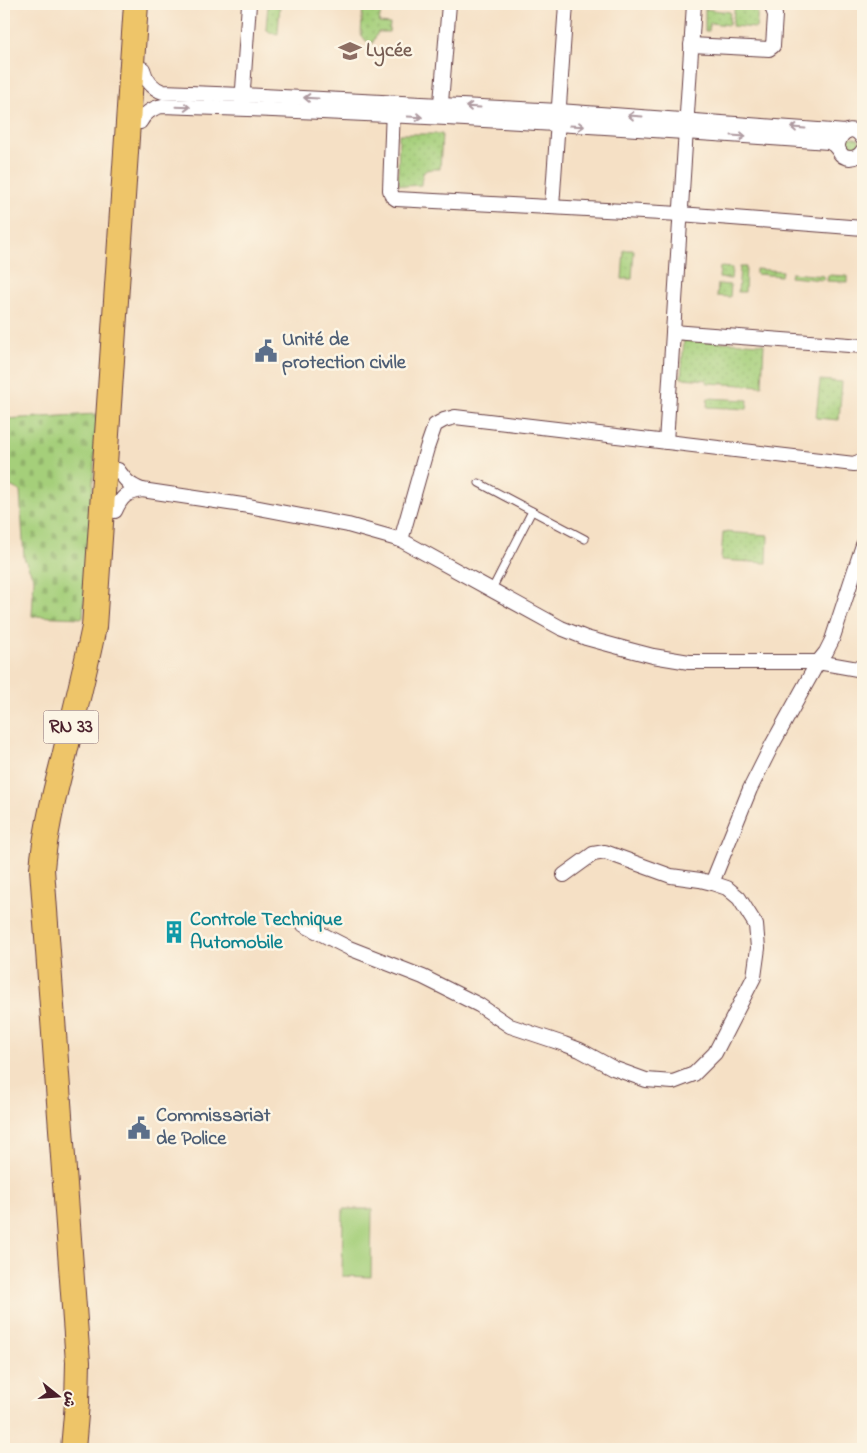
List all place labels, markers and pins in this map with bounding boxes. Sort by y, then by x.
place label: Lycée [366,37,413,67]
school or university icon: Lycée [337,38,363,64]
place label: Unité de protection civile [282,326,407,378]
public building icon: Unité de protection civile [253,338,279,364]
place label: Controle Technique Automobile [190,906,343,958]
building icon: Controle Technique Automobile [161,919,187,945]
place label: Commissariat de Police [156,1102,271,1154]
public building icon: Commissariat de Police [126,1115,152,1141]

